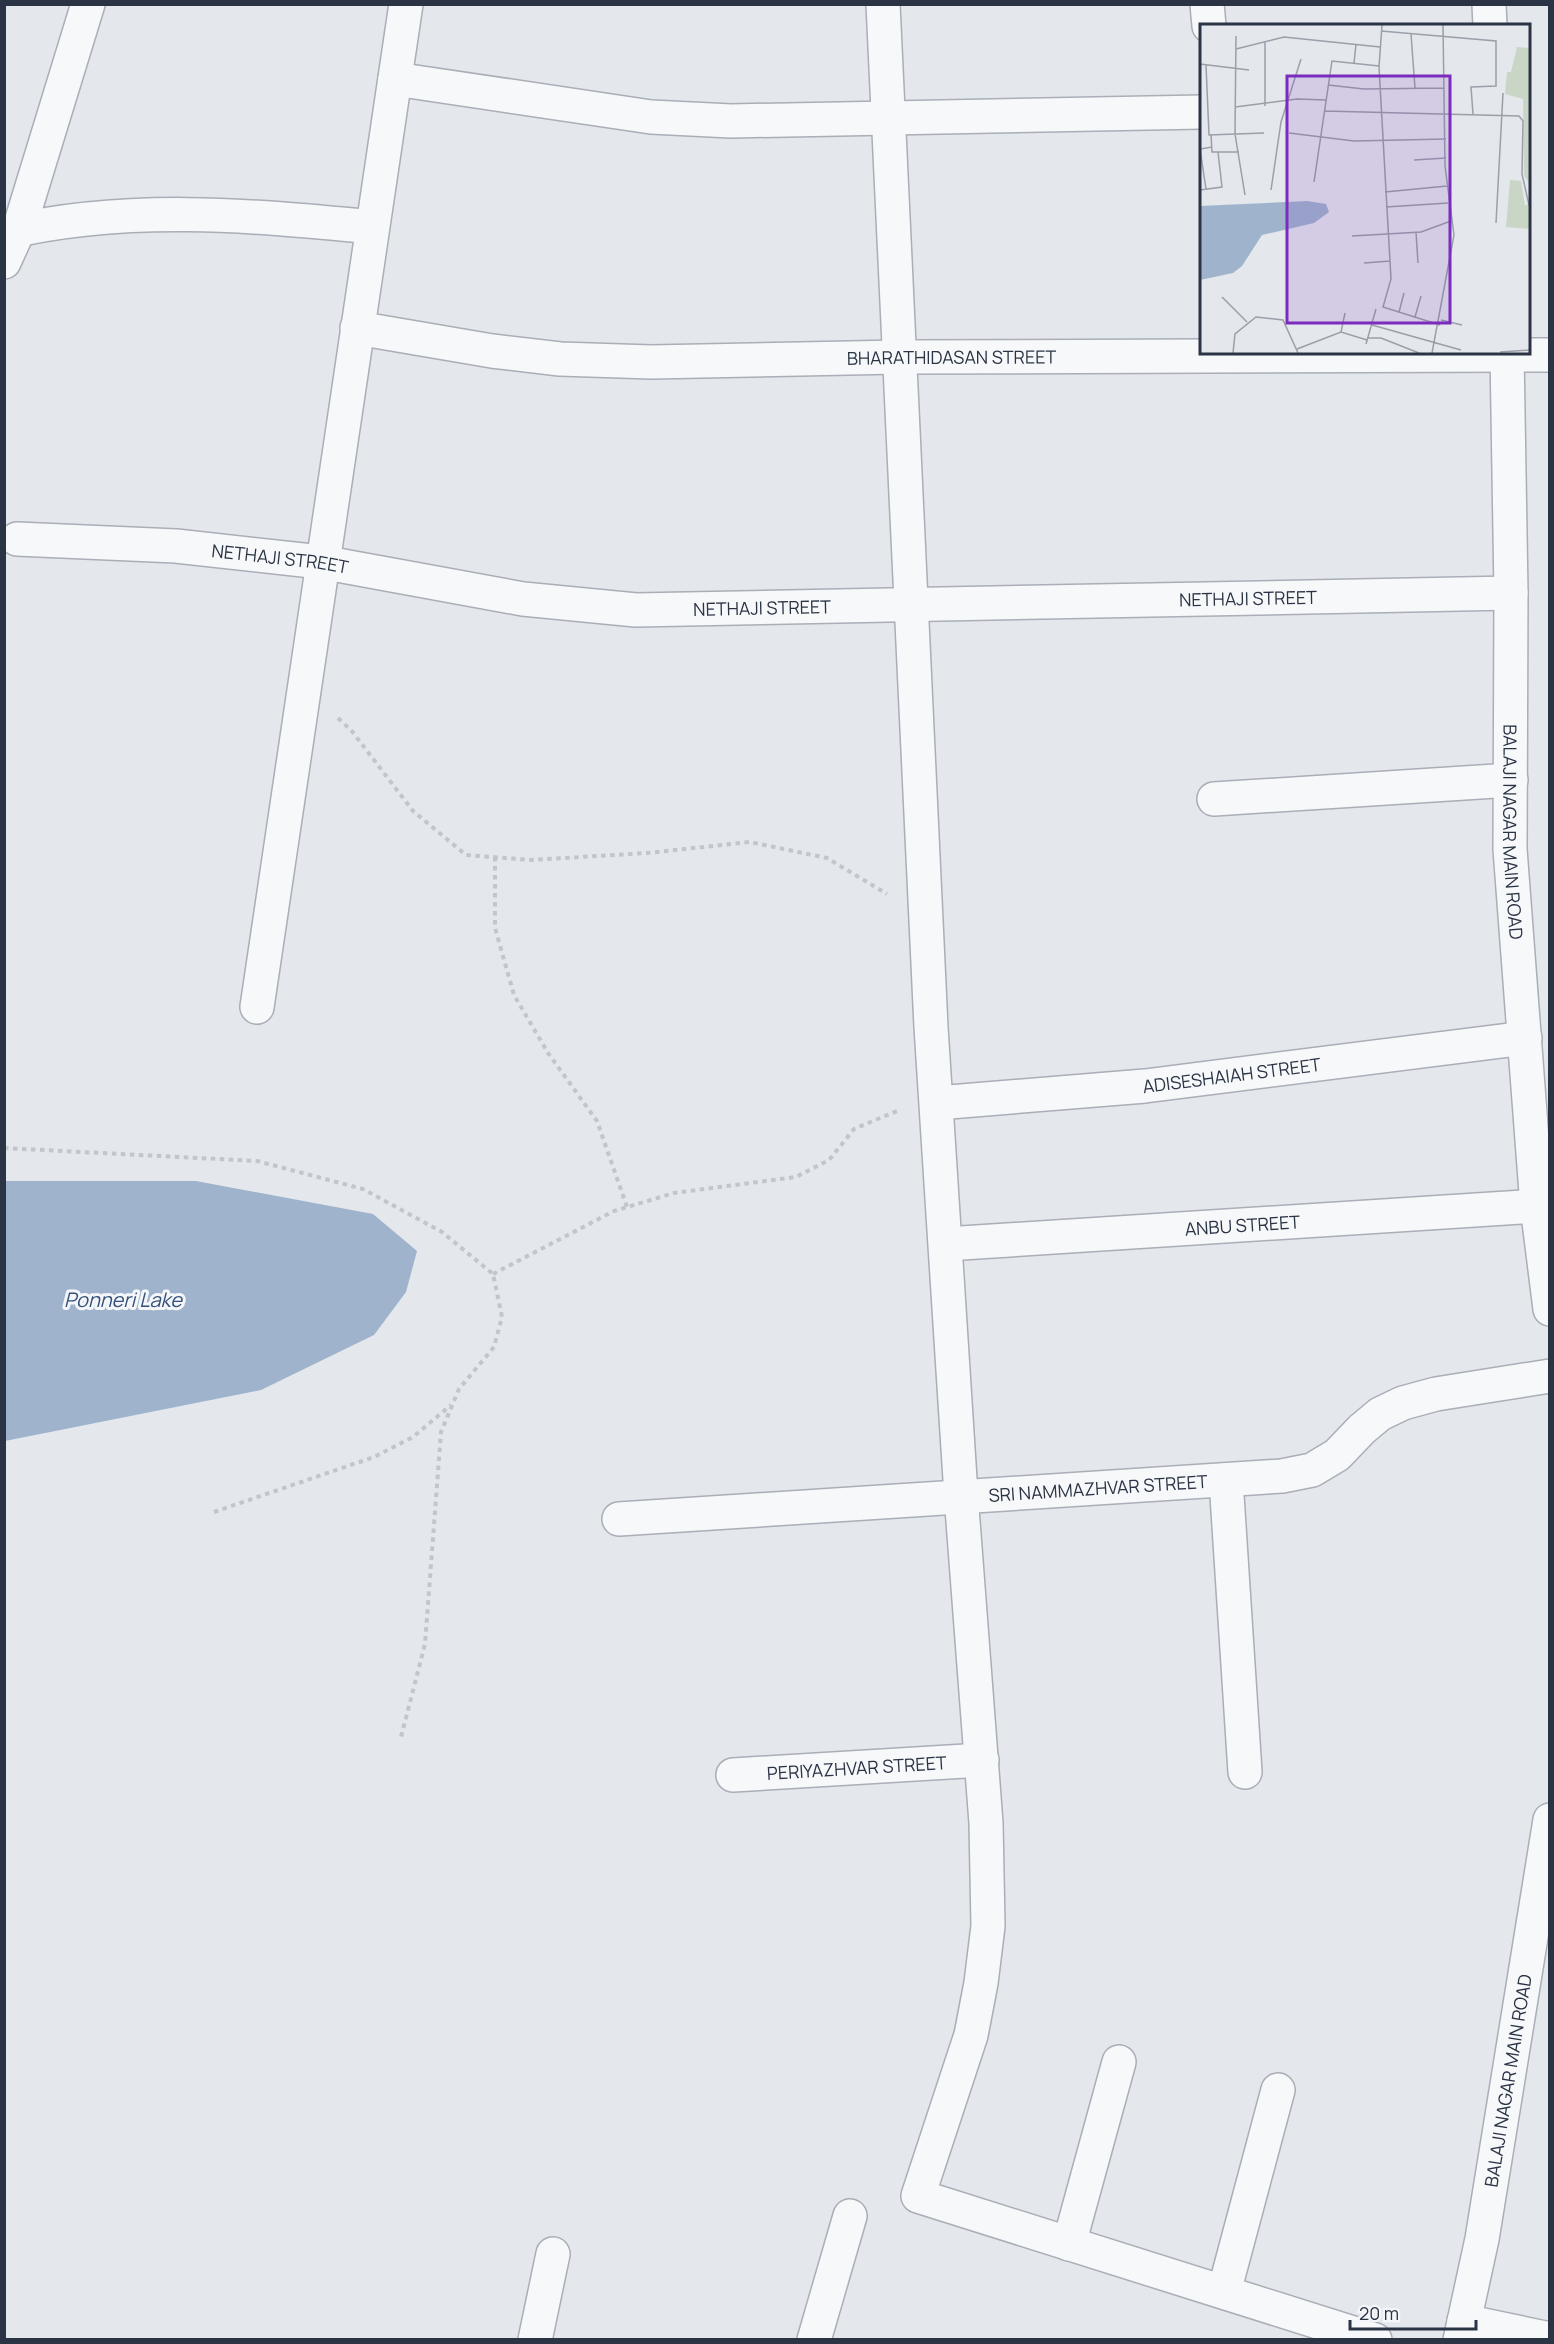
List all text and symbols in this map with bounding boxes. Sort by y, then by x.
inset map [1200,24,1530,354]
street label: BHARATHIDASAN STREET [847,345,1057,370]
street label: NETHAJI STREET [210,538,351,579]
street label: NETHAJI STREET [1179,585,1317,611]
street label: NETHAJI STREET [693,594,831,621]
street label: BALAJI NAGAR MAIN ROAD [1498,724,1529,940]
street label: ADISESHAIAH STREET [1141,1052,1322,1098]
street label: ANBU STREET [1184,1209,1301,1241]
water label: Ponneri Lake [64,1286,183,1313]
street label: SRI NAMMAZHVAR STREET [988,1469,1209,1507]
street label: PERIYAZHVAR STREET [766,1750,948,1785]
street label: BALAJI NAGAR MAIN ROAD [1479,1972,1537,2189]
scale bar [1350,2293,1476,2331]
text: 20 m [1359,2301,1399,2325]

